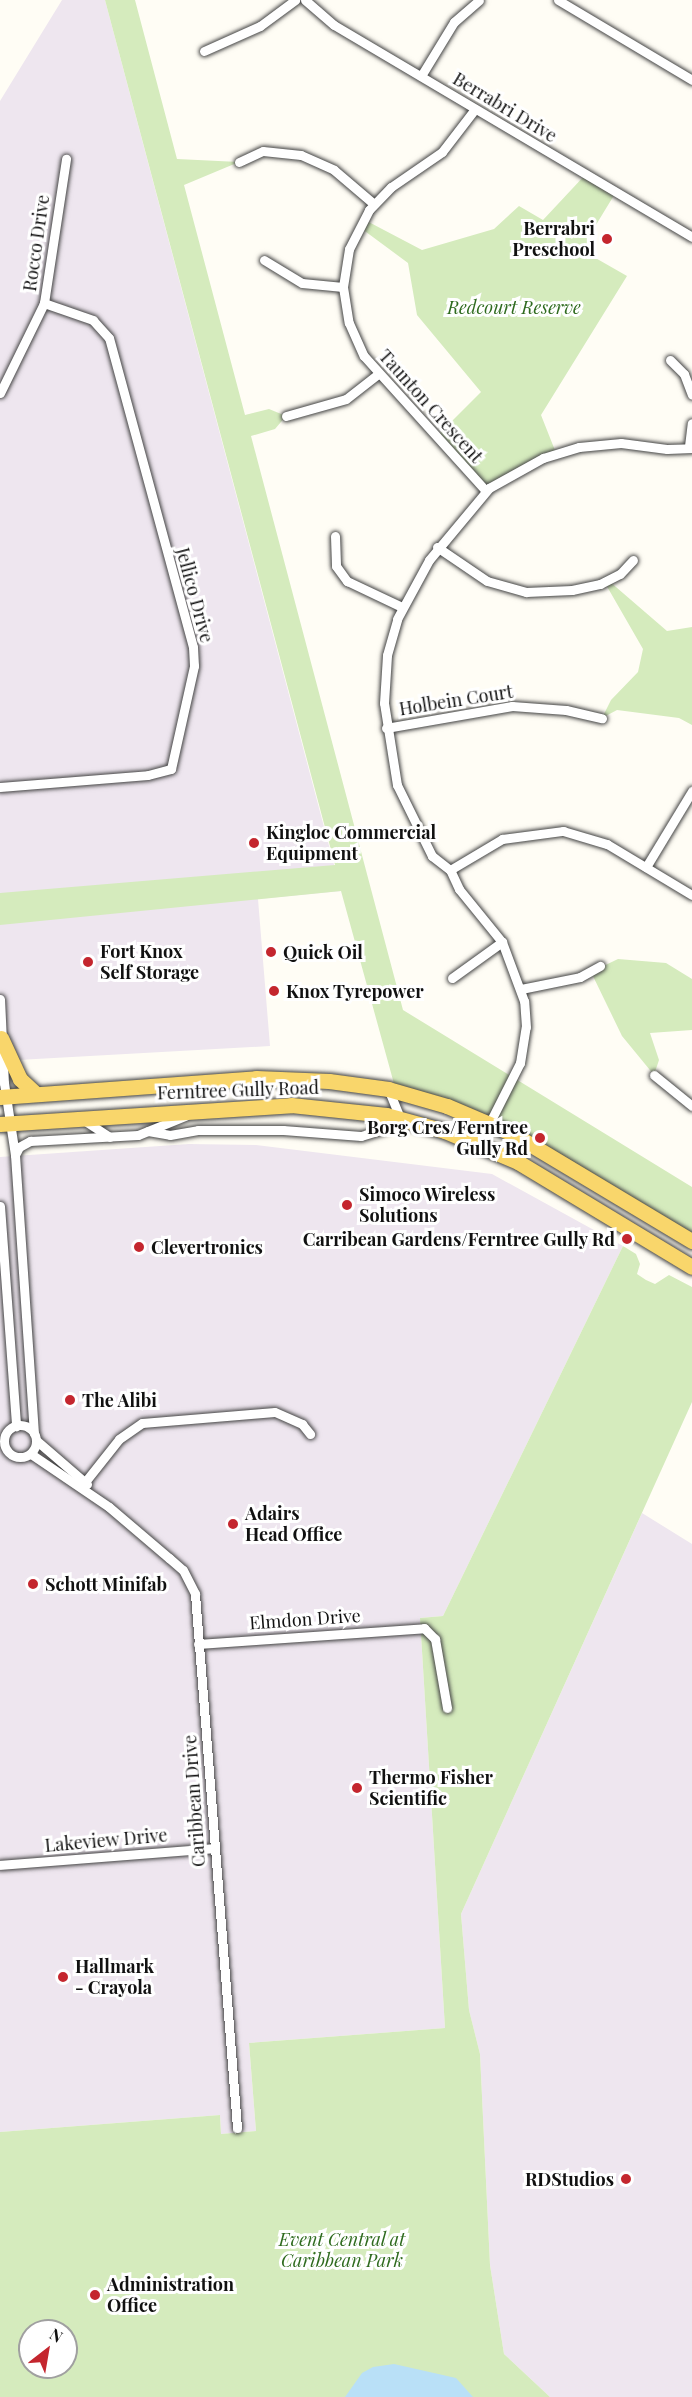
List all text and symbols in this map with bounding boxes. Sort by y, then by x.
street label: Berrabri Drive [449,68,561,146]
street label: Rocco Drive [19,193,53,293]
place label: Berrabri Preschool [512,218,595,260]
marker: Berrabri Preschool [600,232,614,246]
park label: Redcourt Reserve [447,296,581,318]
street label: Taunton Crescent [375,345,487,467]
street label: Jellico Drive [172,545,218,645]
street label: Holbein Court [398,680,514,720]
place label: Kingloc Commercial Equipment [266,822,436,864]
marker: Kingloc Commercial Equipment [247,836,261,850]
place label: Fort Knox Self Storage [100,941,199,984]
place label: Quick Oil [283,941,363,963]
marker: Quick Oil [264,945,278,959]
marker: Fort Knox Self Storage [81,955,95,969]
place label: Knox Tyrepower [286,980,424,1002]
marker: Knox Tyrepower [267,984,281,998]
street label: Ferntree Gully Road [157,1076,319,1104]
place label: Borg Cres/Ferntree Gully Rd [367,1117,528,1160]
marker: Borg Cres/Ferntree Gully Rd [533,1131,547,1145]
place label: Simoco Wireless Solutions [359,1184,496,1226]
marker: Simoco Wireless Solutions [340,1198,354,1212]
place label: Carribean Gardens/Ferntree Gully Rd [302,1228,615,1250]
marker: Carribean Gardens/Ferntree Gully Rd [620,1232,634,1246]
place label: Clevertronics [151,1236,263,1258]
marker: Clevertronics [132,1240,146,1254]
place label: The Alibi [82,1389,158,1411]
marker: The Alibi [63,1393,77,1407]
place label: Adairs Head Office [245,1503,342,1546]
marker: Adairs Head Office [226,1517,240,1531]
place label: Schott Minifab [45,1573,167,1595]
marker: Schott Minifab [26,1577,40,1591]
street label: Elmdon Drive [249,1604,361,1634]
street label: Caribbean Drive [179,1734,209,1868]
place label: Thermo Fisher Scientific [369,1767,493,1810]
marker: Thermo Fisher Scientific [350,1781,364,1795]
street label: Lakeview Drive [44,1824,168,1856]
place label: Hallmark - Crayola [75,1956,154,1998]
marker: Hallmark - Crayola [56,1970,70,1984]
place label: RDStudios [525,2168,614,2190]
marker: RDStudios [619,2172,633,2186]
park label: Event Central at Caribbean Park [278,2229,406,2272]
place label: Administration Office [107,2274,234,2316]
marker: Administration Office [88,2288,102,2302]
north arrow [18,2319,78,2379]
text: N [46,2323,67,2347]

